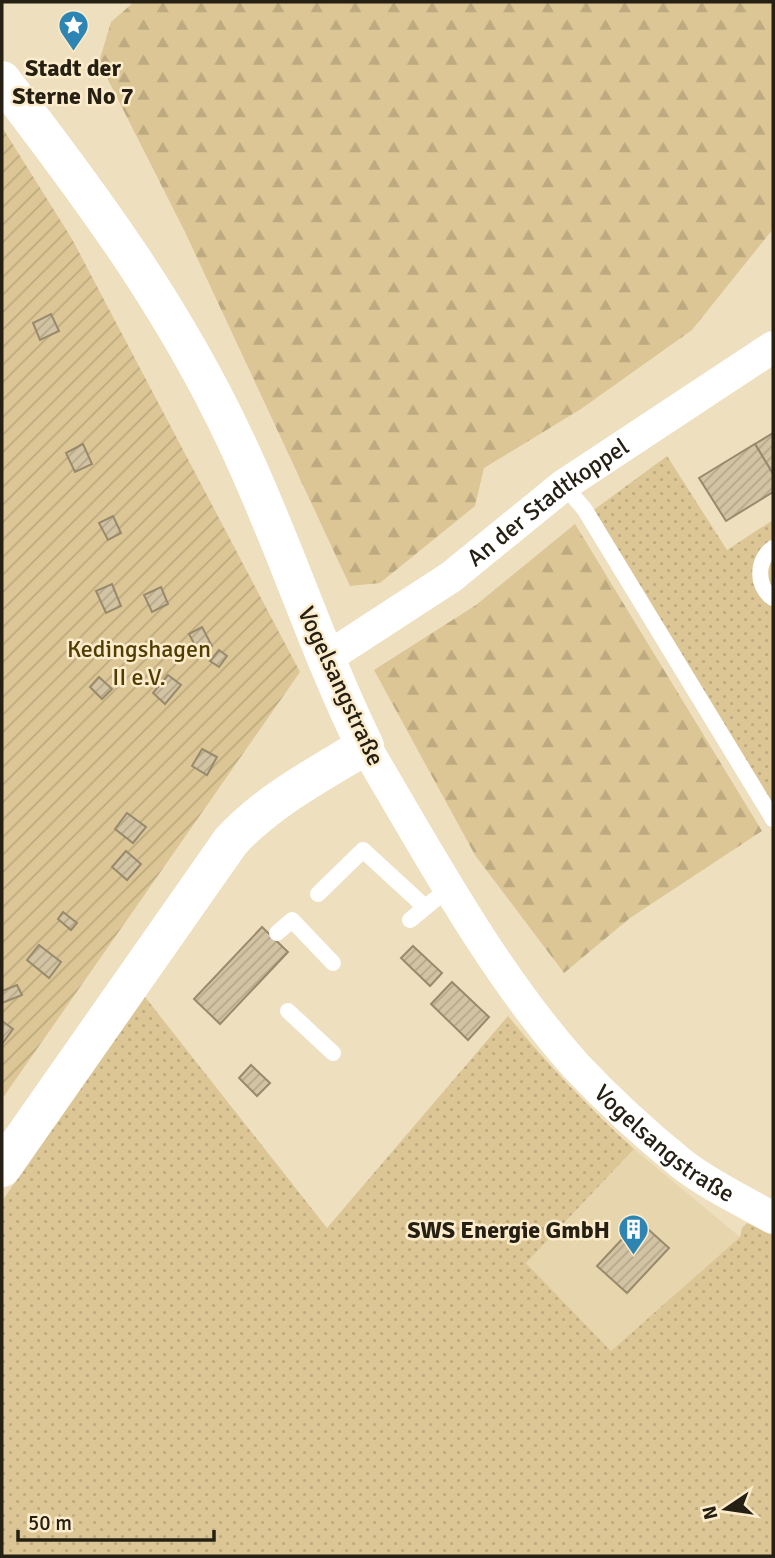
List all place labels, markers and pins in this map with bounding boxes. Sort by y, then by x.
place icon: Stadt der Sterne No 7 [56,9,90,53]
place label: Stadt der Sterne No 7 [12,53,134,111]
building icon: SWS Energie GmbH [616,1213,650,1257]
place label: SWS Energie GmbH [407,1215,610,1245]

